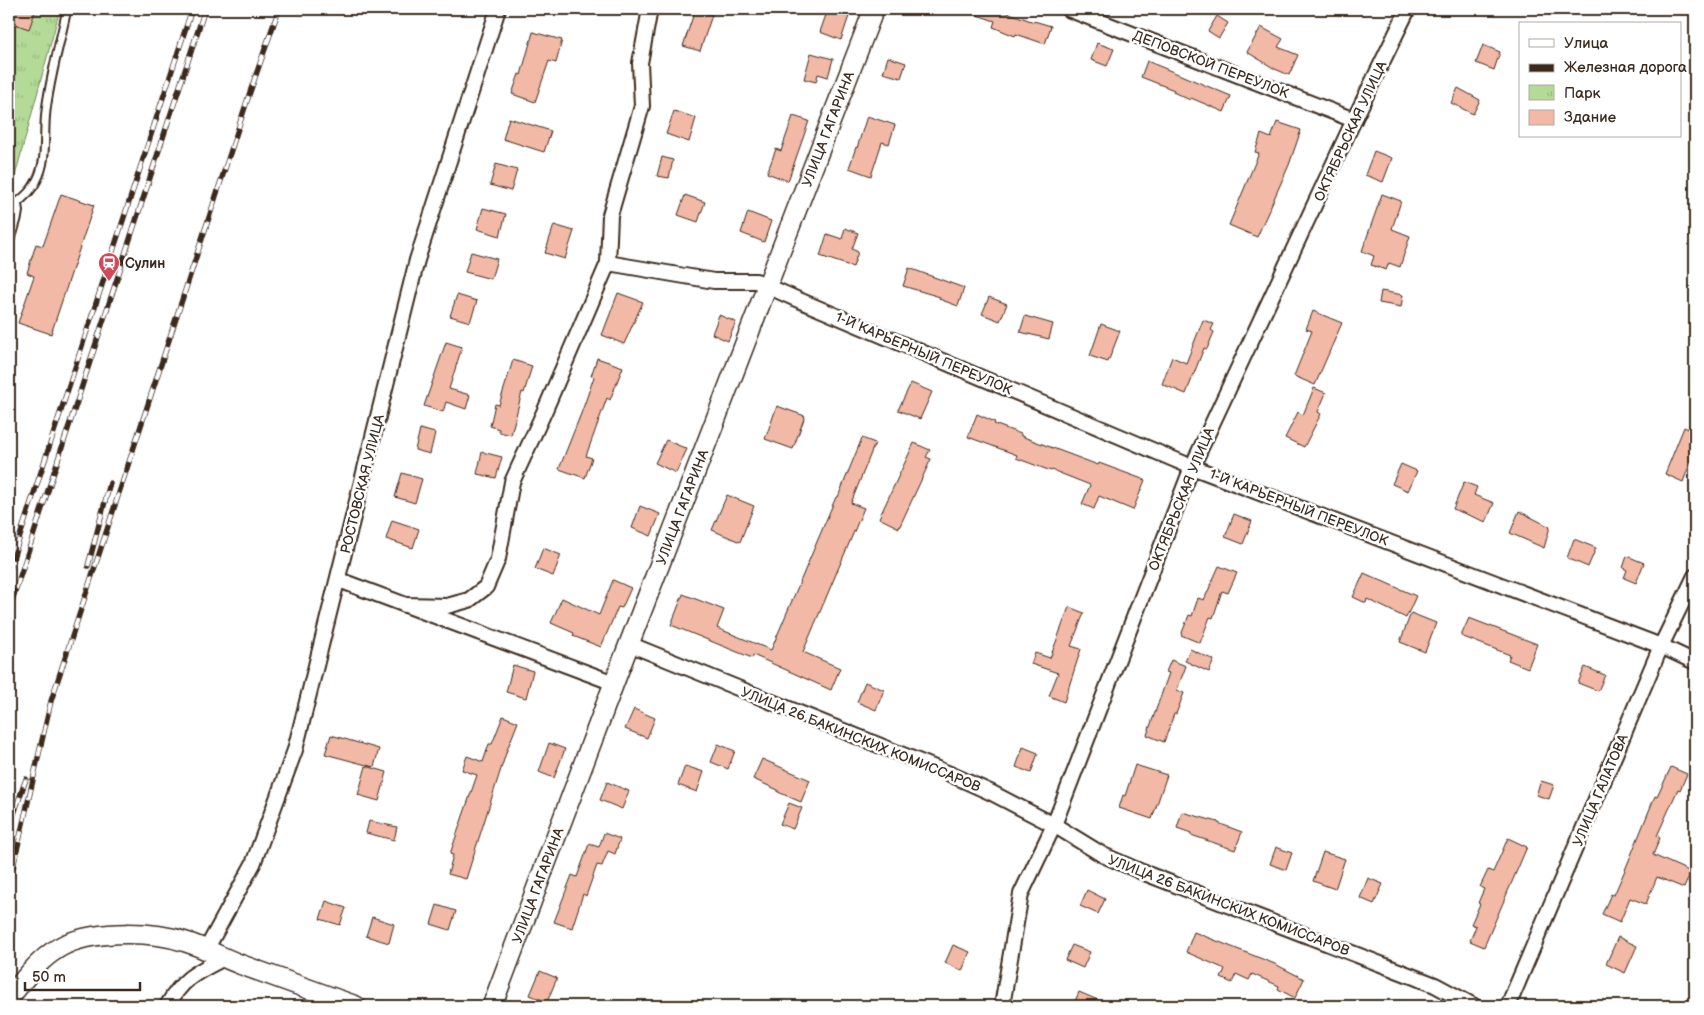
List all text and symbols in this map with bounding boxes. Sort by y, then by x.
legend [1519,22,1682,138]
street label: ДЕПОВСКОЙ ПЕРЕУЛОК [1130,27,1292,102]
text: Улица [1564,34,1609,53]
street label: ОКТЯБРЬСКАЯ УЛИЦА [1310,58,1391,204]
text: Железная дорога [1564,58,1687,77]
street label: УЛИЦА ГАГАРИНА [798,69,858,189]
text: Парк [1564,84,1601,103]
text: Здание [1564,108,1616,127]
station icon: Сулин [97,251,121,282]
place label: Сулин [125,255,165,272]
street label: 1-Й КАРЬЕРНЫЙ ПЕРЕУЛОК [833,309,1015,399]
street label: РОСТОВСКАЯ УЛИЦА [337,412,388,556]
street label: ОКТЯБРЬСКАЯ УЛИЦА [1145,425,1218,573]
street label: УЛИЦА ГАГАРИНА [653,447,712,567]
street label: 1-Й КАРЬЕРНЫЙ ПЕРЕУЛОК [1207,465,1391,550]
street label: УЛИЦА 26 БАКИНСКИХ КОМИССАРОВ [738,683,983,796]
street label: УЛИЦА ГАЛАТОВА [1569,731,1632,849]
street label: УЛИЦА ГАГАРИНА [509,825,568,946]
street label: УЛИЦА 26 БАКИНСКИХ КОМИССАРОВ [1106,851,1352,960]
scale bar [25,960,140,992]
text: 50 m [32,968,66,987]

